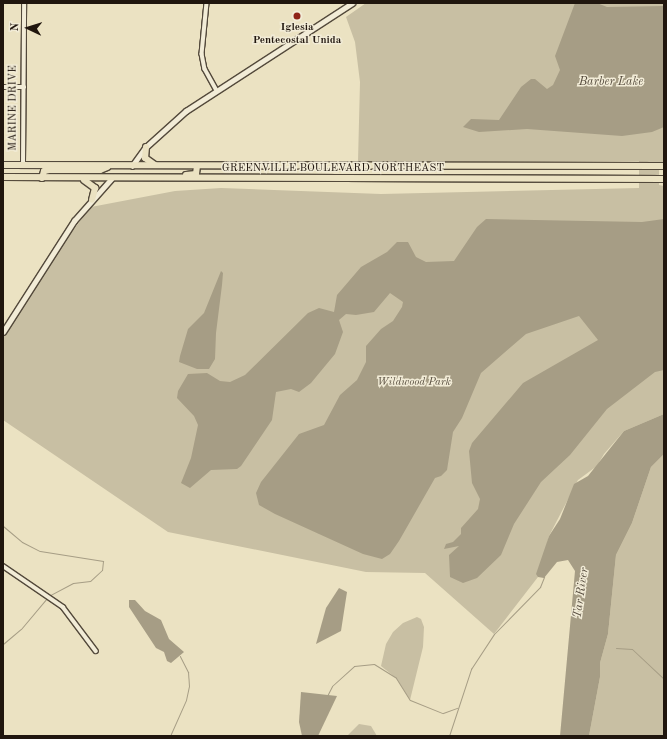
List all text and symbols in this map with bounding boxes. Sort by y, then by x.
north arrow [8,8,48,48]
marker: Iglesia Pentecostal Unida [292,11,302,21]
place label: Iglesia Pentecostal Unida [253,22,341,48]
text: N [10,23,21,32]
street label: MARINE DRIVE [7,65,21,151]
water label: Barber Lake [579,76,643,90]
street label: GREENVILLE BOULEVARD NORTHEAST [222,162,444,176]
park label: Wildwood Park [377,376,451,390]
water label: Tar River [571,567,593,619]

